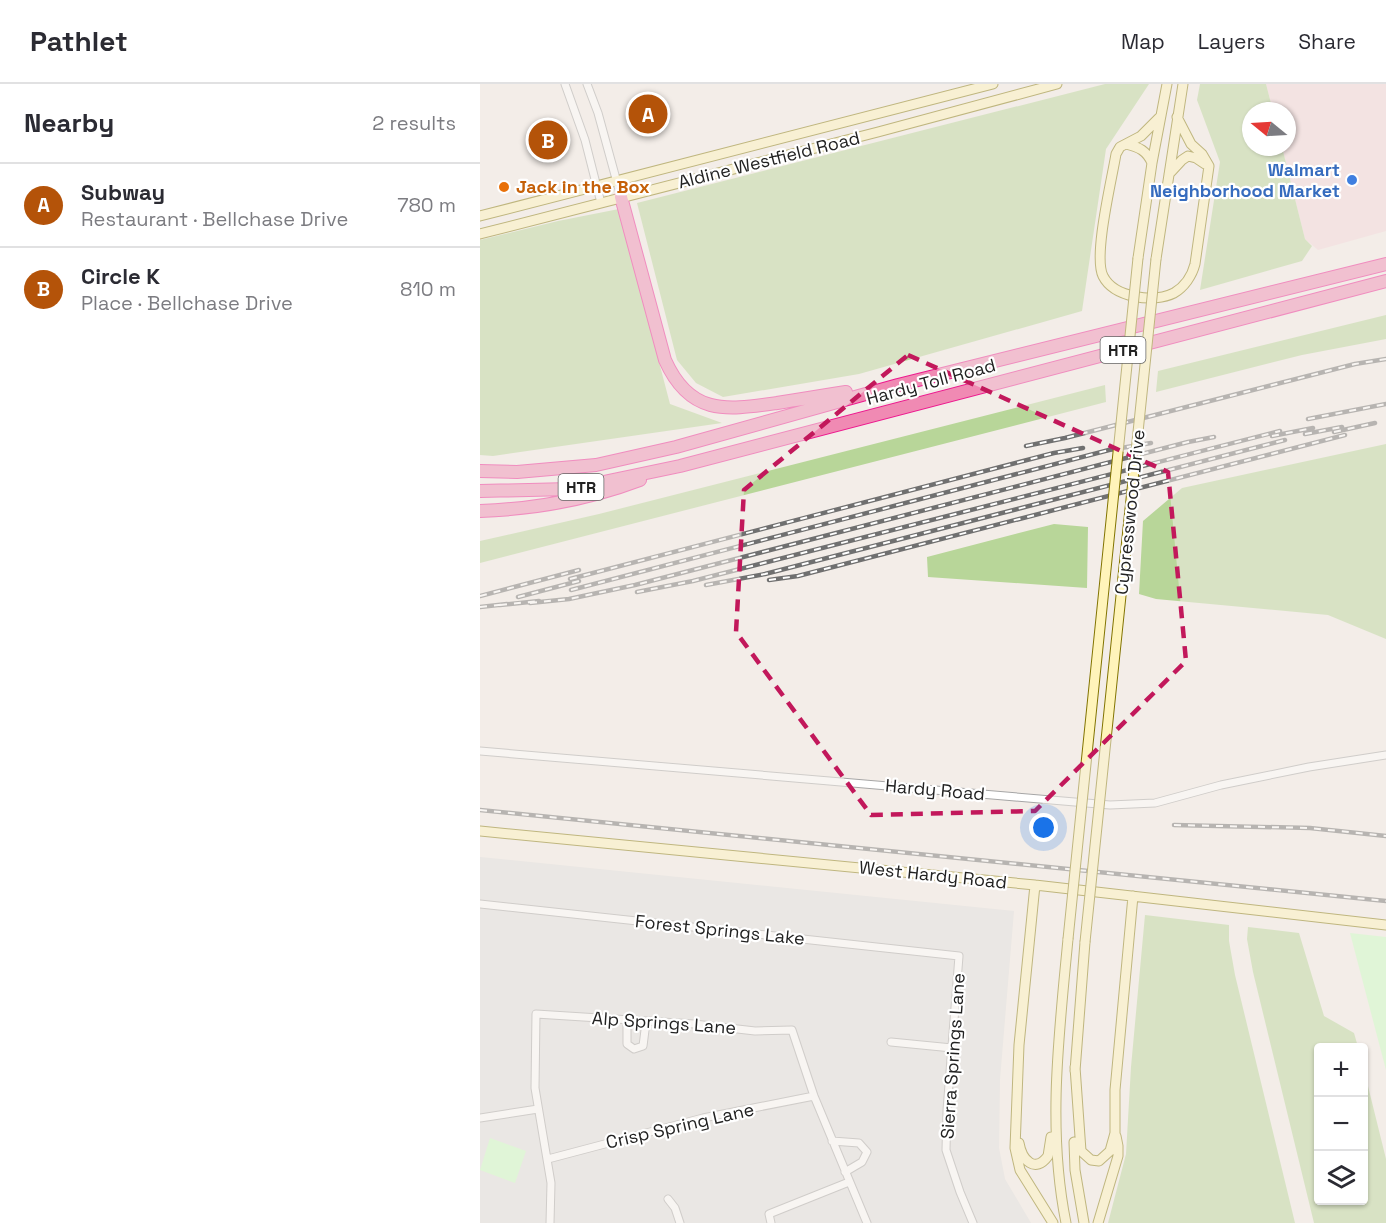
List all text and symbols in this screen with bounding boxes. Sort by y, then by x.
text: Pathlet [30,23,128,59]
text: Map [1121,28,1165,55]
text: Layers [1198,28,1265,55]
text: Share [1298,28,1356,55]
pin: A [628,92,668,136]
north arrow [1242,102,1296,156]
text: Nearby [24,106,114,140]
text: 2 results [372,110,456,136]
pin: B [528,118,568,162]
street label: Aldine Westfield Road [676,126,862,193]
place label: Walmart Neighborhood Market [1150,158,1340,202]
marker: Walmart Neighborhood Market [1345,173,1359,187]
place label: Jack in the Box [516,175,650,198]
text: Subway [81,178,165,206]
marker: Jack in the Box [497,180,511,194]
text: A [37,192,50,218]
text: 780 m [397,192,456,218]
text: Restaurant · Bellchase Drive [81,206,348,232]
text: Circle K [81,262,160,290]
text: B [37,276,50,302]
text: 810 m [400,276,456,302]
text: Place · Bellchase Drive [81,290,293,316]
road number: HTR [1100,337,1146,363]
street label: Hardy Toll Road [864,353,998,410]
street label: Cypresswood Drive [1109,428,1150,596]
road number: HTR [558,474,604,500]
street label: Hardy Road [884,774,986,805]
your location [1029,813,1058,842]
street label: West Hardy Road [858,855,1008,894]
street label: Forest Springs Lake [634,909,806,950]
street label: Sierra Springs Lane [935,972,970,1140]
street label: Alp Springs Lane [591,1006,737,1039]
map controls [1314,1043,1368,1205]
button: + [1314,1043,1368,1097]
street label: Crisp Spring Lane [604,1097,756,1154]
button: − [1314,1097,1368,1151]
button: layers [1314,1151,1368,1205]

